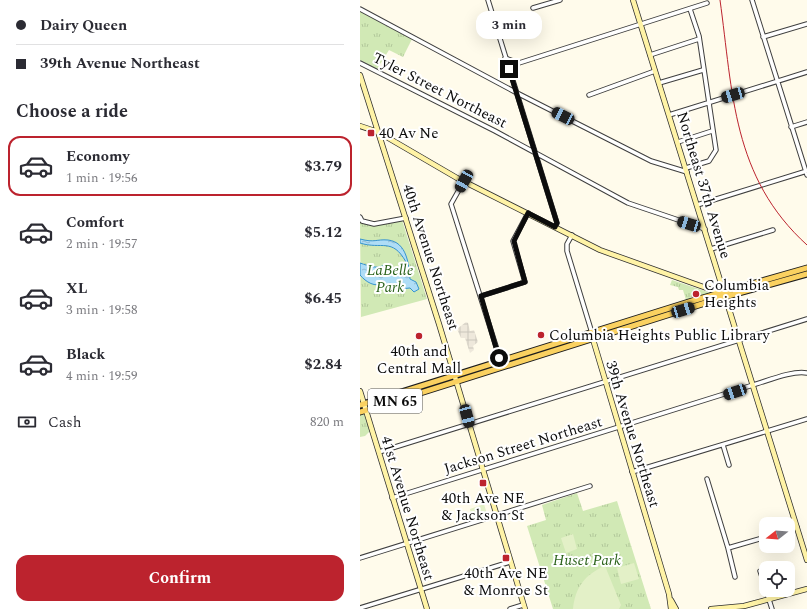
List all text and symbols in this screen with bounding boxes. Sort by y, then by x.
callout: 3 min [476,11,542,39]
text: Dairy Queen [40,14,127,37]
text: 3 min [492,15,526,35]
street label: Tyler Street Northeast [369,47,511,134]
text: 39th Avenue Northeast [40,52,200,75]
route end [500,60,518,78]
car [720,86,746,104]
text: Choose a ride [16,98,128,125]
car [550,105,576,127]
street label: Northeast 37th Avenue [670,109,737,261]
place label: 40 Av Ne [379,122,439,145]
marker: 40 Av Ne [366,128,376,138]
text: Economy [66,145,130,168]
icon: car [18,148,54,184]
text: $3.79 [304,155,342,178]
text: 1 min · 19:56 [66,168,138,188]
car [453,168,475,194]
street label: 40th Avenue Northeast [396,181,465,333]
text: Comfort [66,211,124,234]
icon: car [18,214,54,250]
car [676,215,702,233]
text: $5.12 [304,221,342,244]
text: 2 min · 19:57 [66,234,138,254]
park label: LaBelle Park [367,259,414,299]
place label: Columbia Heights [704,274,770,314]
text: XL [66,277,87,300]
icon: car [18,280,54,316]
text: $6.45 [304,287,342,310]
marker: Columbia Heights [691,289,701,299]
text: 3 min · 19:58 [66,300,138,320]
car [670,301,696,319]
place label: Columbia Heights Public Library [549,324,771,347]
marker: Columbia Heights Public Library [536,330,546,340]
marker: 40th and Central Mall [414,331,424,341]
place label: 40th and Central Mall [377,340,461,380]
text: Black [66,343,105,366]
icon: car [18,346,54,382]
route start [490,349,508,367]
text: $2.84 [304,353,342,376]
street label: 39th Avenue Northeast [599,358,666,510]
text: 4 min · 19:59 [66,366,138,386]
car [722,383,748,401]
road number: MN 65 [368,389,422,413]
car [458,403,476,429]
street label: Jackson Street Northeast [441,410,605,481]
icon: cash [16,411,38,433]
text: Cash [48,411,81,434]
text: 820 m [310,412,344,432]
street label: 41st Avenue Northeast [375,433,440,583]
marker: 40th Ave NE & Jackson St [478,478,488,488]
place label: 40th Ave NE & Jackson St [441,487,525,527]
north arrow [759,517,795,553]
map controls [759,517,795,597]
park label: Huset Park [553,549,621,572]
marker: 40th Ave NE & Monroe St [501,553,511,563]
button: Confirm [16,555,344,601]
button: locate [759,561,795,597]
place label: 40th Ave NE & Monroe St [464,562,548,602]

